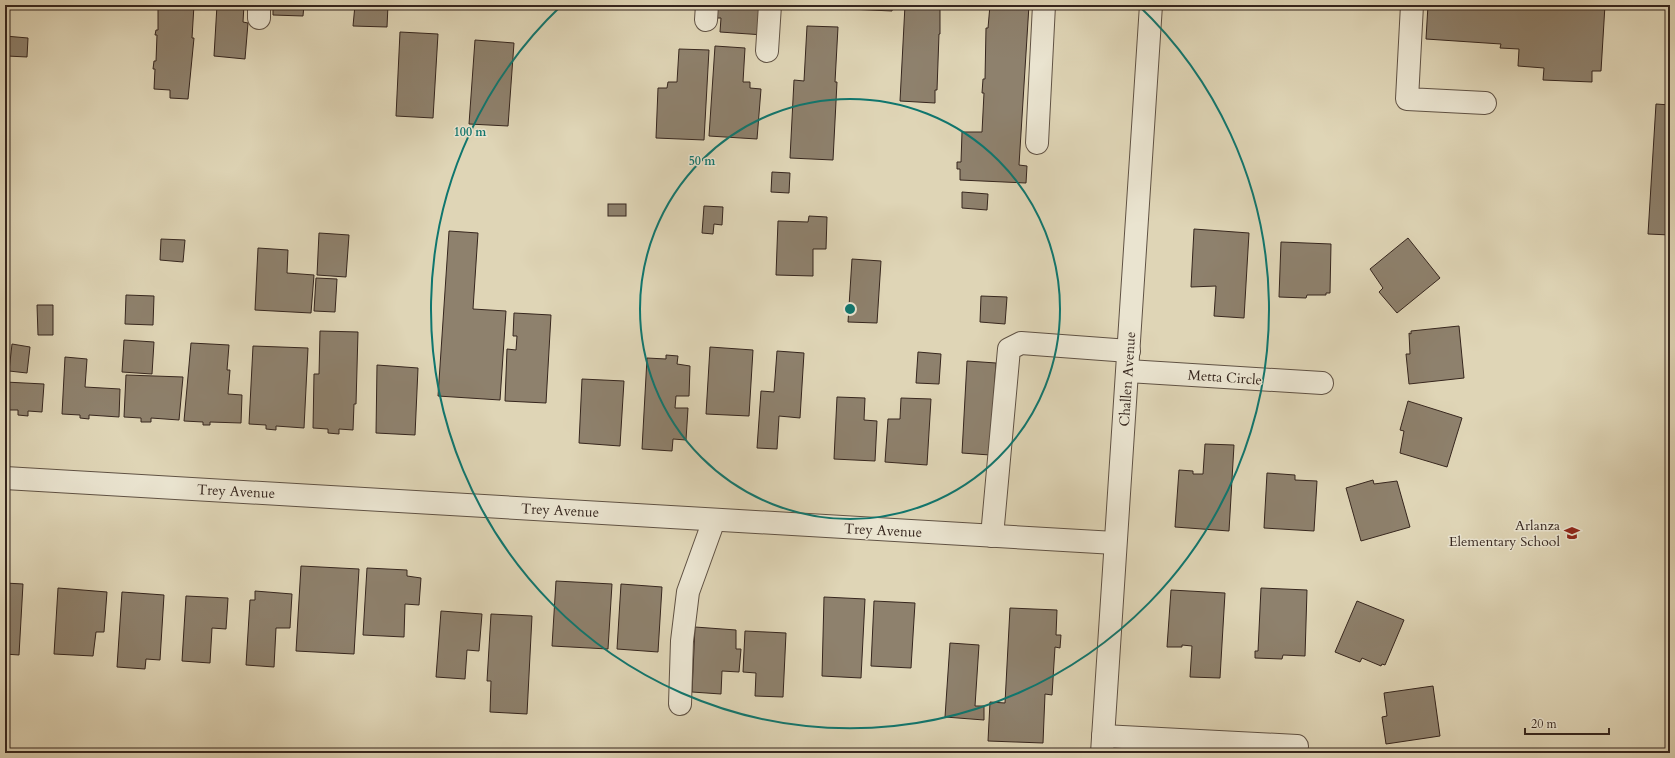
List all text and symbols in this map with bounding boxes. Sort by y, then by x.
text: 100 m [454,124,487,140]
text: 50 m [689,153,716,169]
centre of rings [843,302,857,316]
street label: Challen Avenue [1115,331,1140,427]
street label: Metta Circle [1187,365,1263,390]
street label: Trey Avenue [196,480,276,503]
street label: Trey Avenue [520,499,600,522]
place label: Arlanza Elementary School [1449,516,1560,551]
street label: Trey Avenue [843,519,923,542]
school or university icon: Arlanza Elementary School [1563,524,1581,542]
scale bar [1525,710,1609,736]
text: 20 m [1531,716,1558,732]

